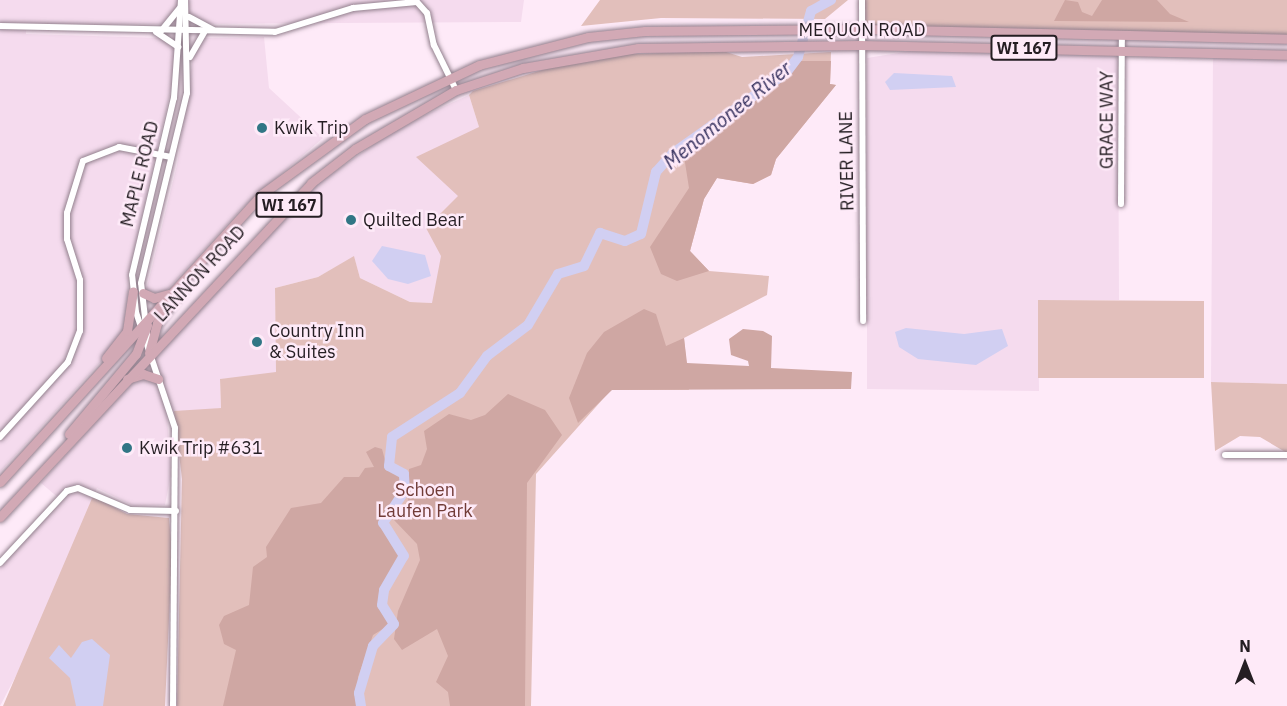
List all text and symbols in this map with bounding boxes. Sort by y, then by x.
street label: MEQUON ROAD [798,19,926,41]
road number: WI 167 [990,35,1058,61]
water label: Menomonee River [658,56,796,174]
street label: GRACE WAY [1096,71,1118,169]
street label: RIVER LANE [835,111,859,211]
place label: Kwik Trip [274,117,348,139]
street label: MAPLE ROAD [116,119,164,229]
marker: Kwik Trip [255,121,269,135]
road number: WI 167 [254,192,324,218]
place label: Quilted Bear [363,209,464,231]
marker: Quilted Bear [344,213,358,227]
street label: LANNON ROAD [150,221,250,327]
place label: Country Inn & Suites [269,321,365,364]
marker: Country Inn & Suites [250,335,264,349]
place label: Kwik Trip #631 [139,437,263,459]
marker: Kwik Trip #631 [120,441,134,455]
park label: Schoen Laufen Park [377,480,473,522]
north arrow [1215,634,1275,694]
text: N [1239,636,1251,656]

